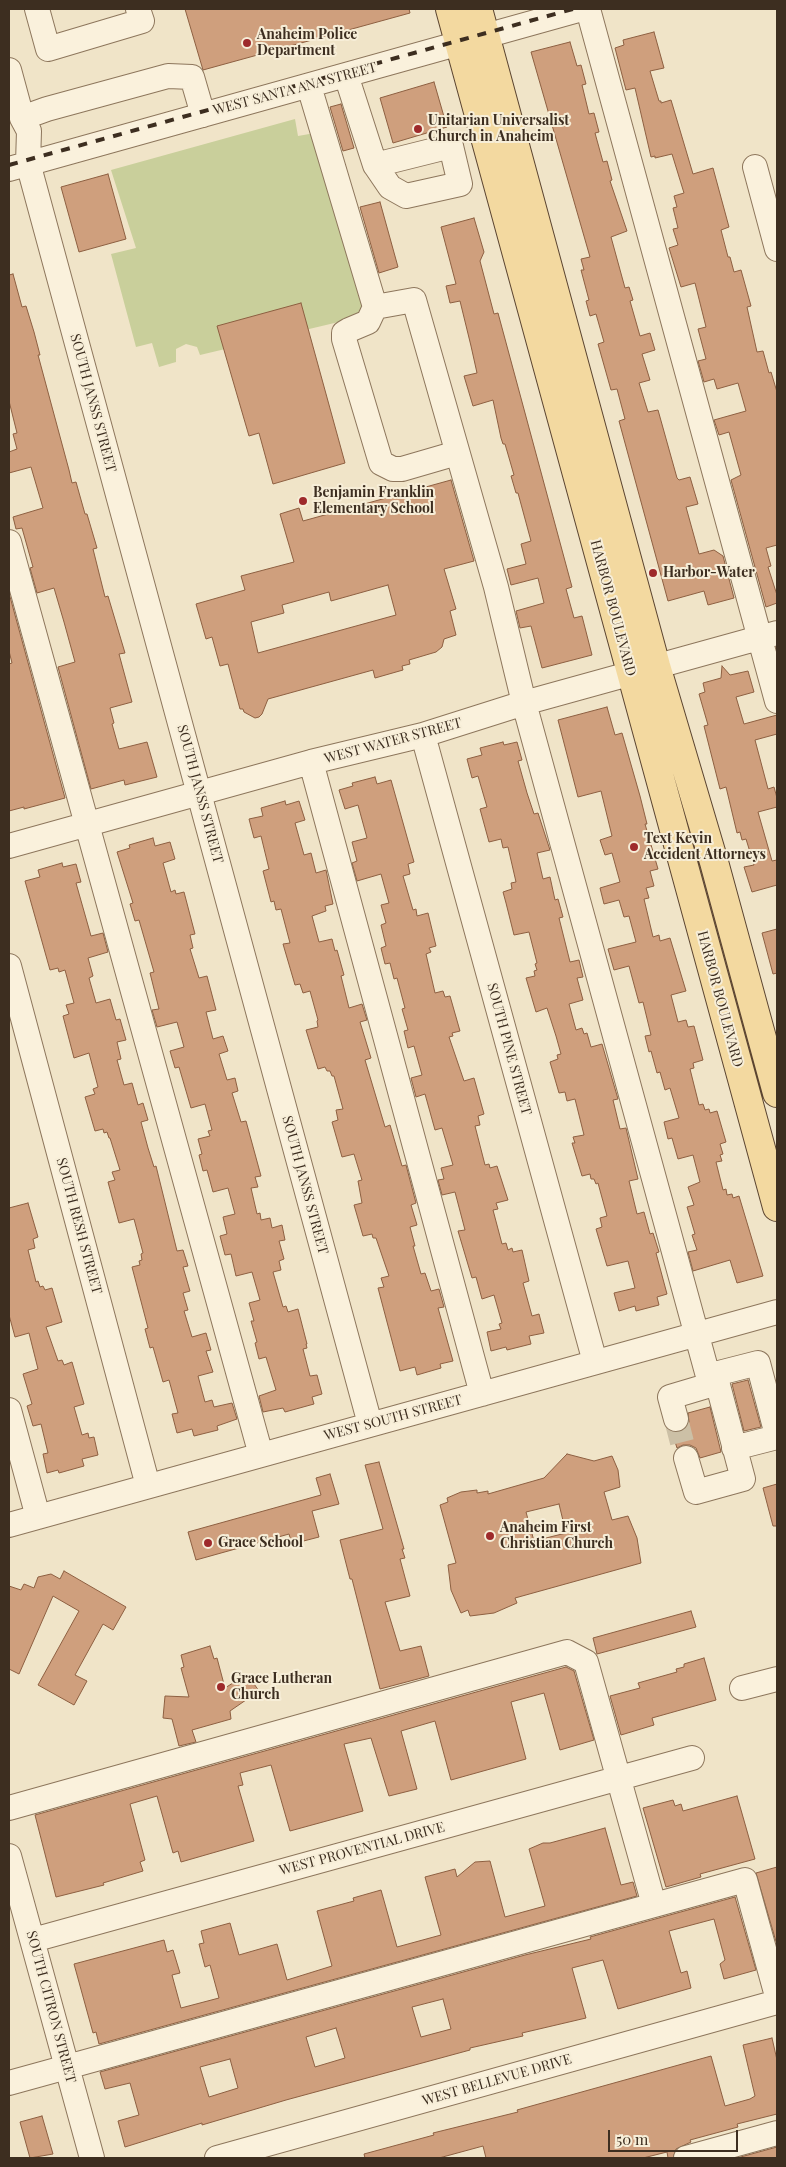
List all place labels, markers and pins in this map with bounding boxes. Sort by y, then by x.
place label: Anaheim Police Department [257,27,357,59]
marker: Anaheim Police Department [241,37,253,49]
place label: Unitarian Universalist Church in Anaheim [428,113,569,146]
marker: Unitarian Universalist Church in Anaheim [412,123,424,135]
place label: Benjamin Franklin Elementary School [313,485,434,518]
marker: Benjamin Franklin Elementary School [297,495,309,507]
place label: Harbor-Water [663,565,755,581]
marker: Harbor-Water [647,567,659,579]
place label: Text Kevin Accident Attorneys [644,831,766,864]
marker: Text Kevin Accident Attorneys [628,841,640,853]
place label: Anaheim First Christian Church [500,1520,613,1552]
marker: Anaheim First Christian Church [484,1530,496,1542]
place label: Grace School [218,1535,303,1551]
marker: Grace School [202,1537,214,1549]
place label: Grace Lutheran Church [231,1671,332,1704]
marker: Grace Lutheran Church [215,1681,227,1693]

